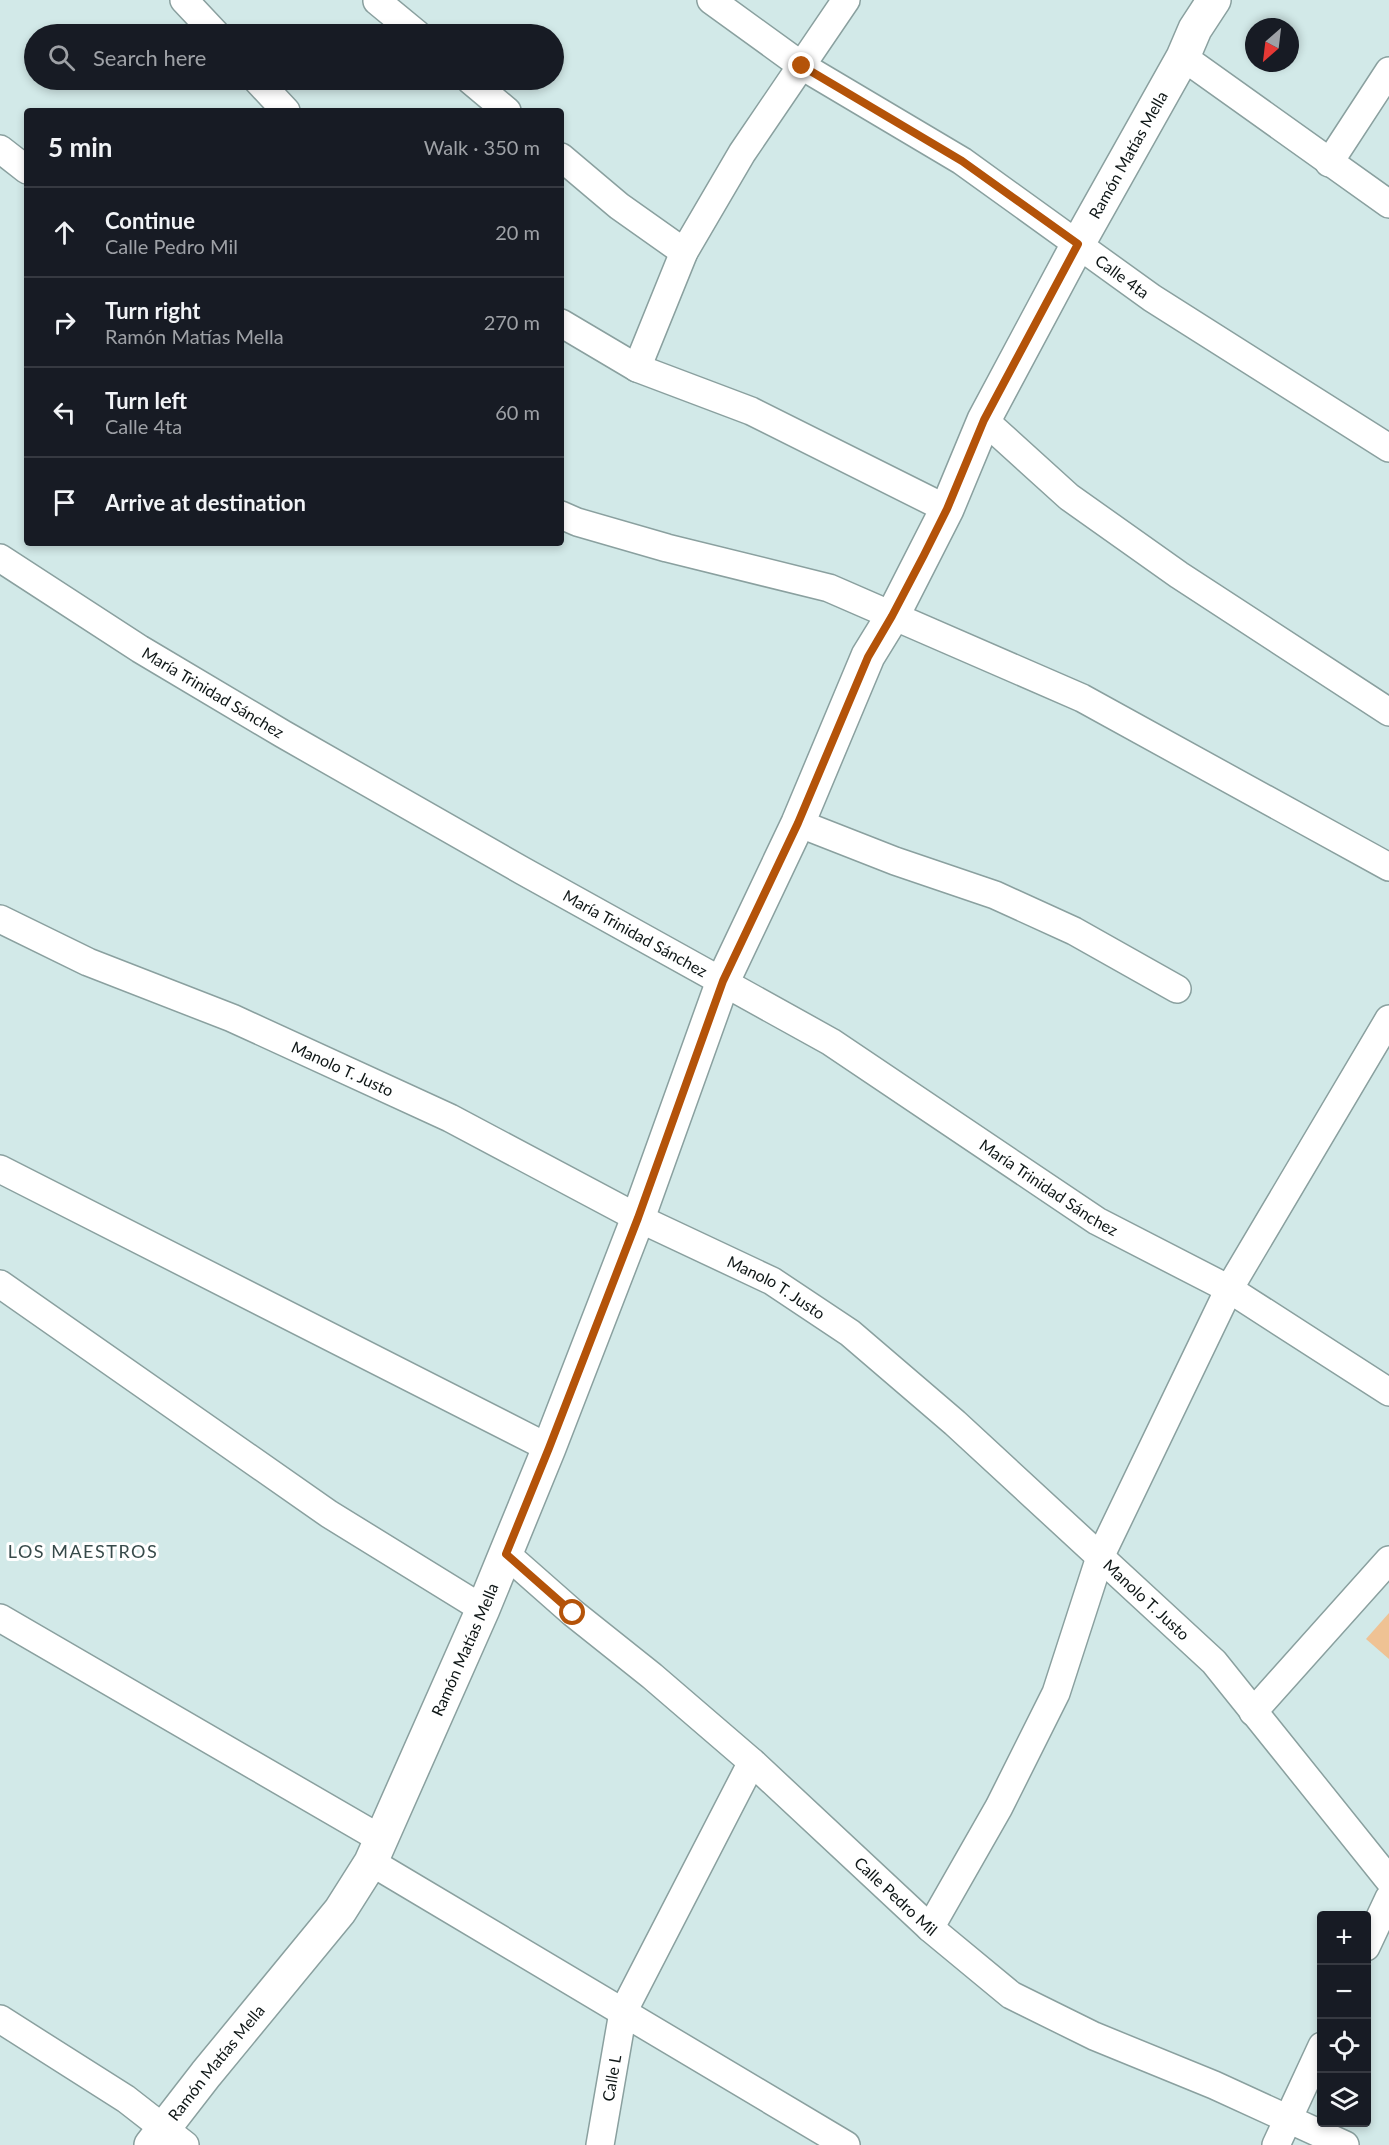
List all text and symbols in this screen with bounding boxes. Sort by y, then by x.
north arrow [1245,18,1299,72]
search box [24,24,564,90]
icon: search [45,41,78,74]
text: Search here [93,44,206,71]
route end [788,52,814,78]
street label: Ramón Matías Mella [1084,88,1171,222]
text: 5 min [48,131,112,163]
text: Walk · 350 m [424,135,540,159]
text: Continue [105,207,195,234]
icon: ahead [48,216,81,249]
text: 20 m [495,220,540,244]
text: Calle Pedro Mil [105,234,238,258]
street label: Calle 4ta [1092,250,1153,302]
text: Turn right [105,297,200,324]
icon: right [48,306,81,339]
text: 270 m [484,310,540,334]
text: Ramón Matías Mella [105,324,284,348]
text: Turn left [105,387,187,414]
icon: left [48,396,81,429]
text: 60 m [495,400,540,424]
text: Calle 4ta [105,414,182,438]
icon: arrive [48,486,81,519]
text: Arrive at destination [105,489,306,516]
street label: María Trinidad Sánchez [139,643,288,741]
street label: María Trinidad Sánchez [560,885,711,980]
street label: Manolo T. Justo [289,1037,397,1100]
street label: María Trinidad Sánchez [976,1135,1121,1239]
street label: Manolo T. Justo [724,1251,829,1323]
district label: LOS MAESTROS [8,1540,158,1562]
street label: Manolo T. Justo [1100,1555,1194,1644]
street label: Ramón Matías Mella [427,1580,502,1719]
route start [559,1599,585,1625]
street label: Calle Pedro Mil [851,1853,941,1939]
map controls [1317,1911,1371,2127]
button: + [1317,1911,1371,1965]
button: − [1317,1965,1371,2019]
street label: Ramón Matías Mella [164,2001,268,2124]
button: locate [1317,2019,1371,2073]
street label: Calle L [598,2053,624,2103]
button: layers [1317,2073,1371,2127]

